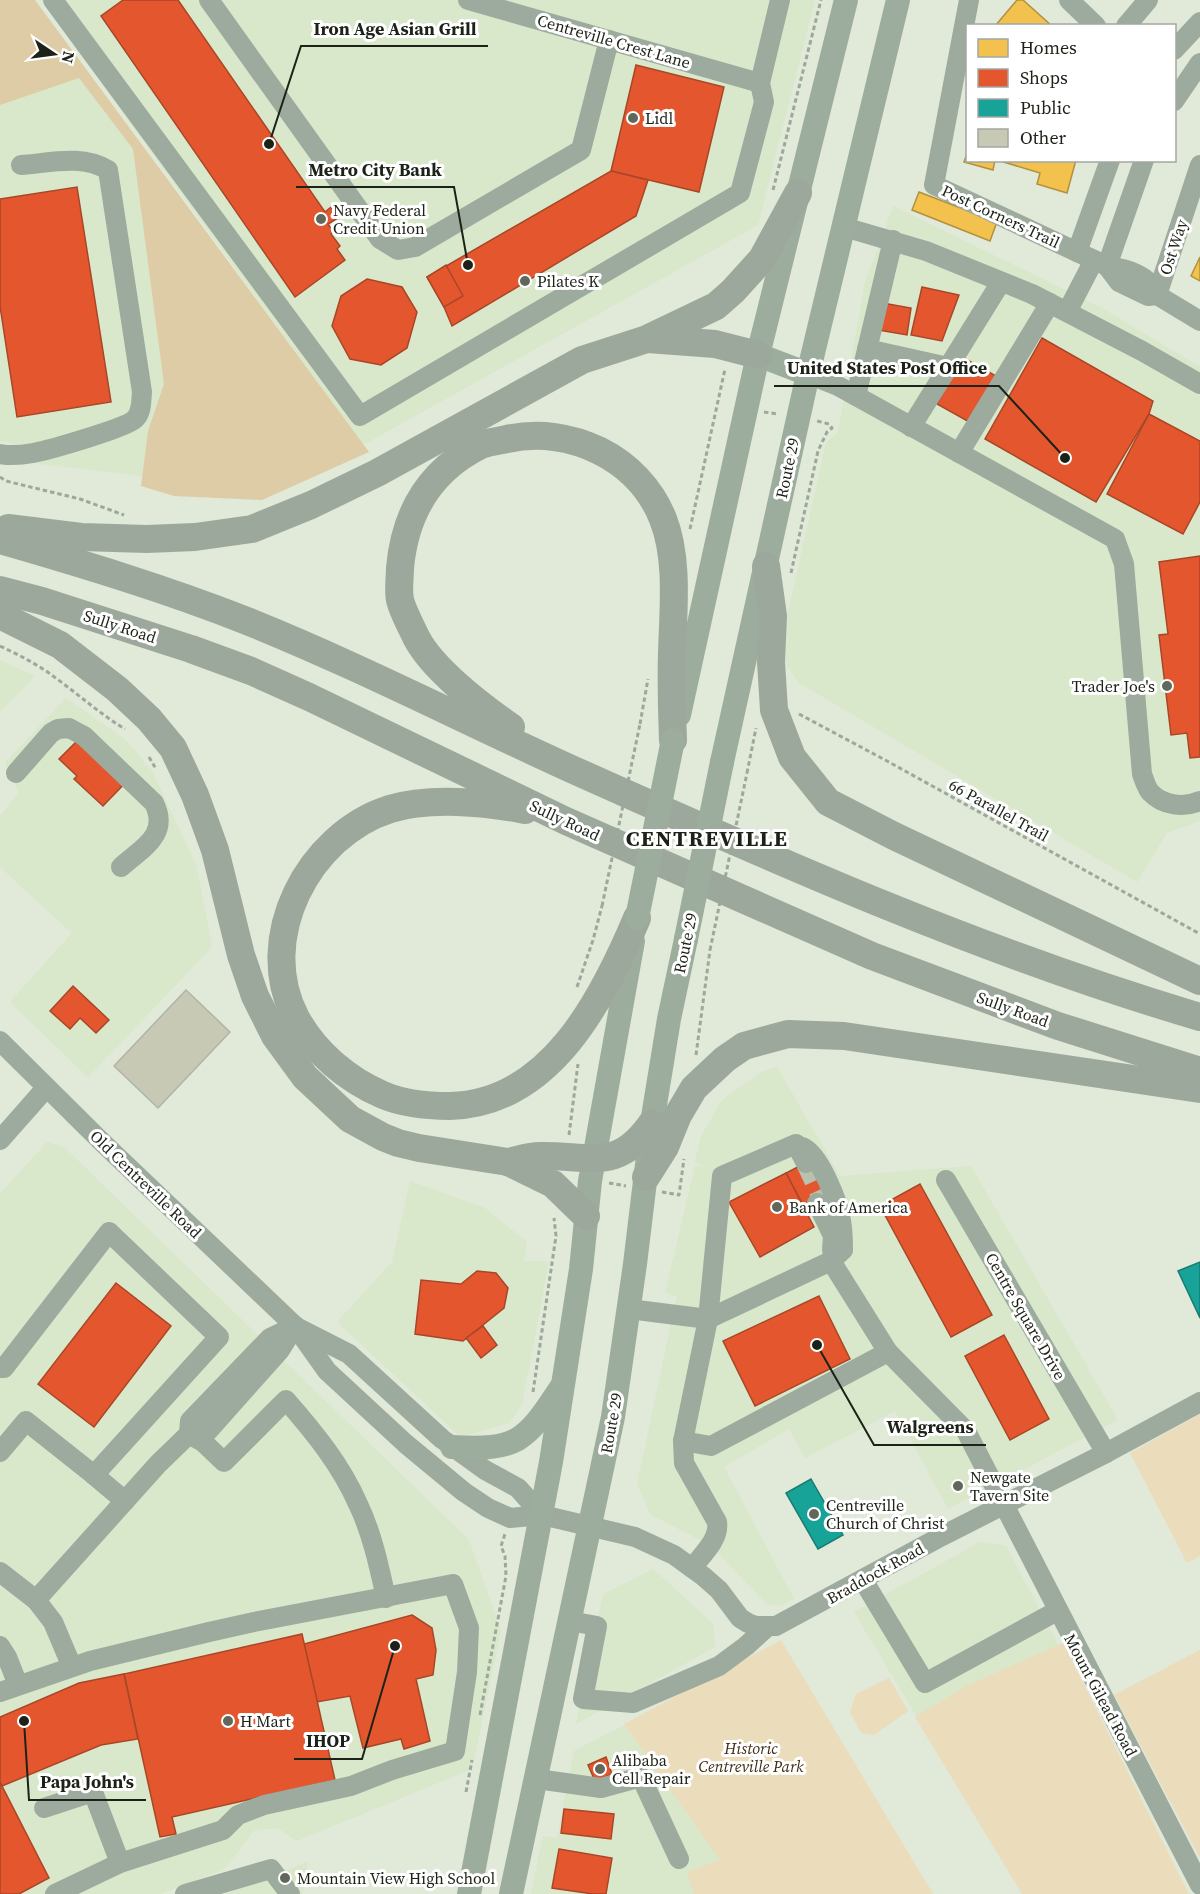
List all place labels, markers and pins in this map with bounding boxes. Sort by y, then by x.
callout: Iron Age Asian Grill [301,10,488,46]
place label: Lidl [645,107,673,129]
marker: Lidl [626,111,640,125]
callout: Metro City Bank [296,151,454,187]
place label: Navy Federal Credit Union [333,199,426,239]
marker: Navy Federal Credit Union [314,212,328,226]
place label: Pilates K [537,270,599,292]
marker: Pilates K [518,274,532,288]
callout: United States Post Office [774,350,999,386]
place label: Trader Joe's [1072,675,1155,697]
marker: Trader Joe's [1160,679,1174,693]
place label: Bank of America [789,1196,909,1218]
marker: Bank of America [770,1200,784,1214]
callout: Walgreens [874,1409,986,1445]
place label: Newgate Tavern Site [970,1466,1049,1506]
marker: Newgate Tavern Site [951,1479,965,1493]
place label: Centreville Church of Christ [826,1494,945,1534]
marker: Centreville Church of Christ [807,1507,821,1521]
place label: H Mart [240,1710,292,1732]
marker: H Mart [221,1714,235,1728]
callout: IHOP [294,1723,362,1759]
place label: Alibaba Cell Repair [612,1749,691,1789]
marker: Alibaba Cell Repair [593,1762,607,1776]
callout: Papa John's [29,1764,146,1800]
place label: Mountain View High School [297,1867,495,1889]
marker: Mountain View High School [278,1871,292,1885]

